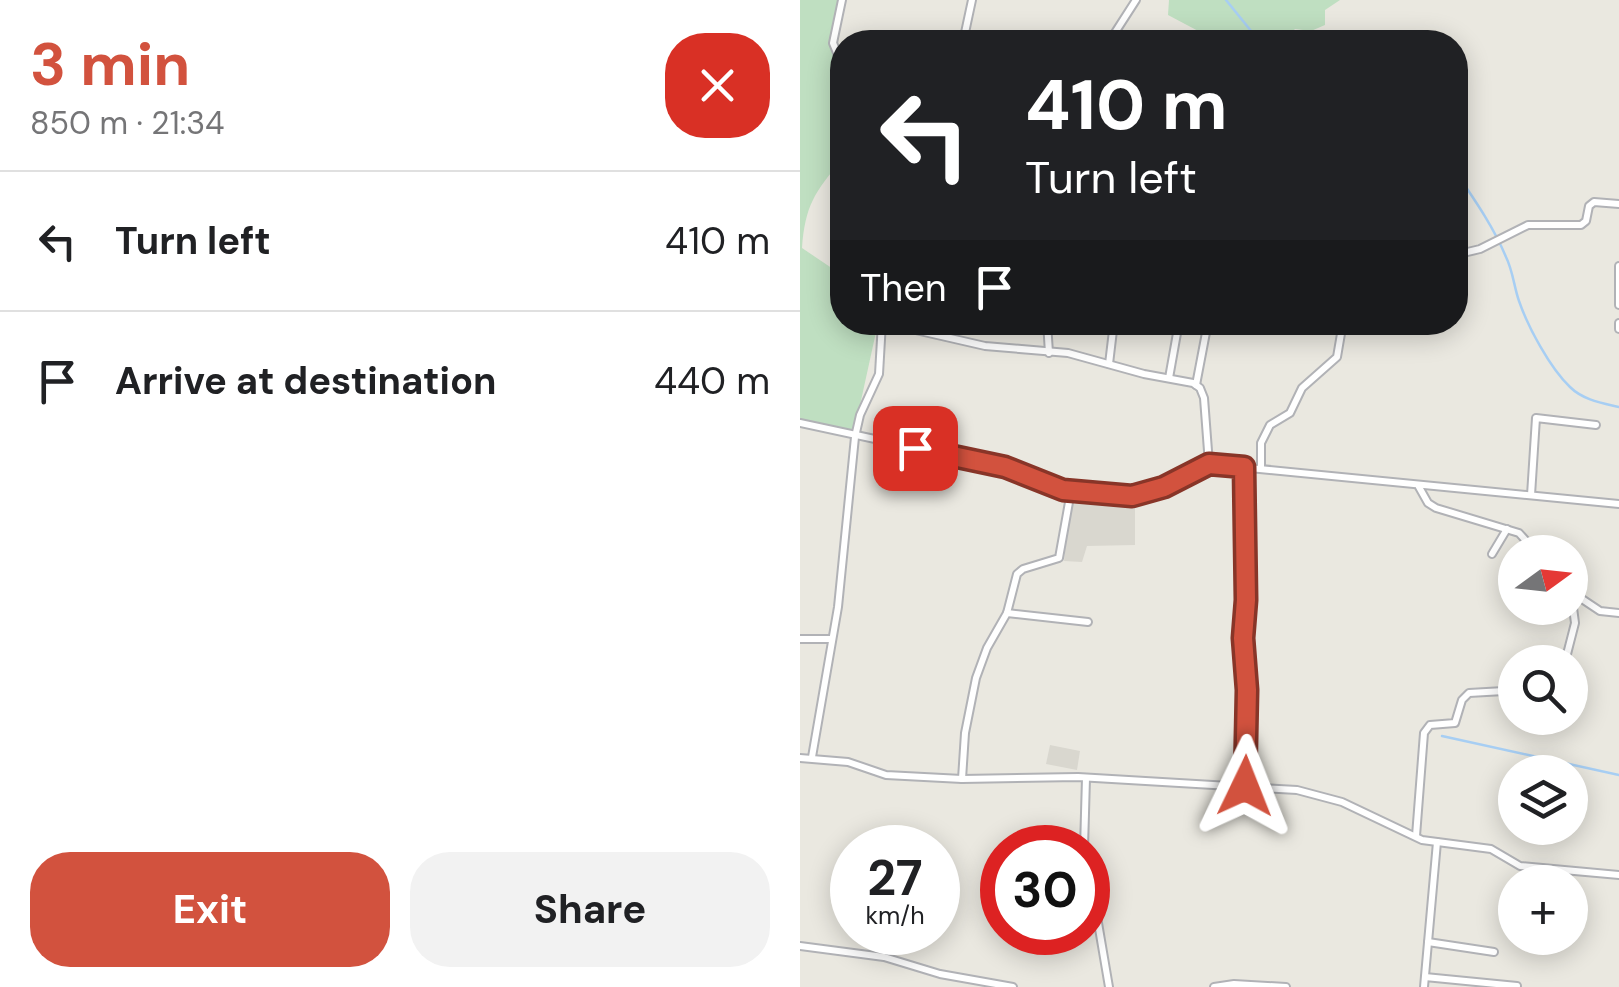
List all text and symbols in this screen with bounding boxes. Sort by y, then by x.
text: 3 min [30,25,190,104]
button: close [665,33,770,138]
text: 410 m [1025,60,1228,151]
icon: left [860,70,990,200]
text: 850 m · 21:34 [30,102,224,144]
text: Turn left [1025,148,1197,207]
icon: left [30,214,85,269]
text: Turn left [115,216,271,266]
text: 410 m [665,216,770,266]
icon: arrive [967,260,1022,315]
text: Then [860,263,947,313]
icon: arrive [30,354,85,409]
text: Arrive at destination [115,356,497,406]
text: 440 m [654,356,770,406]
pin [873,406,958,491]
icon: arrive [888,421,943,476]
north arrow [1498,535,1588,625]
map controls [1498,535,1588,955]
button: search [1498,645,1588,735]
position arrow [1193,734,1297,838]
button: layers [1498,755,1588,845]
speed limit sign: 30 [980,825,1110,955]
text: 27 [867,845,923,911]
button: Exit [30,852,390,967]
button: Share [410,852,770,967]
button: + [1498,865,1588,955]
text: km/h [865,899,925,932]

